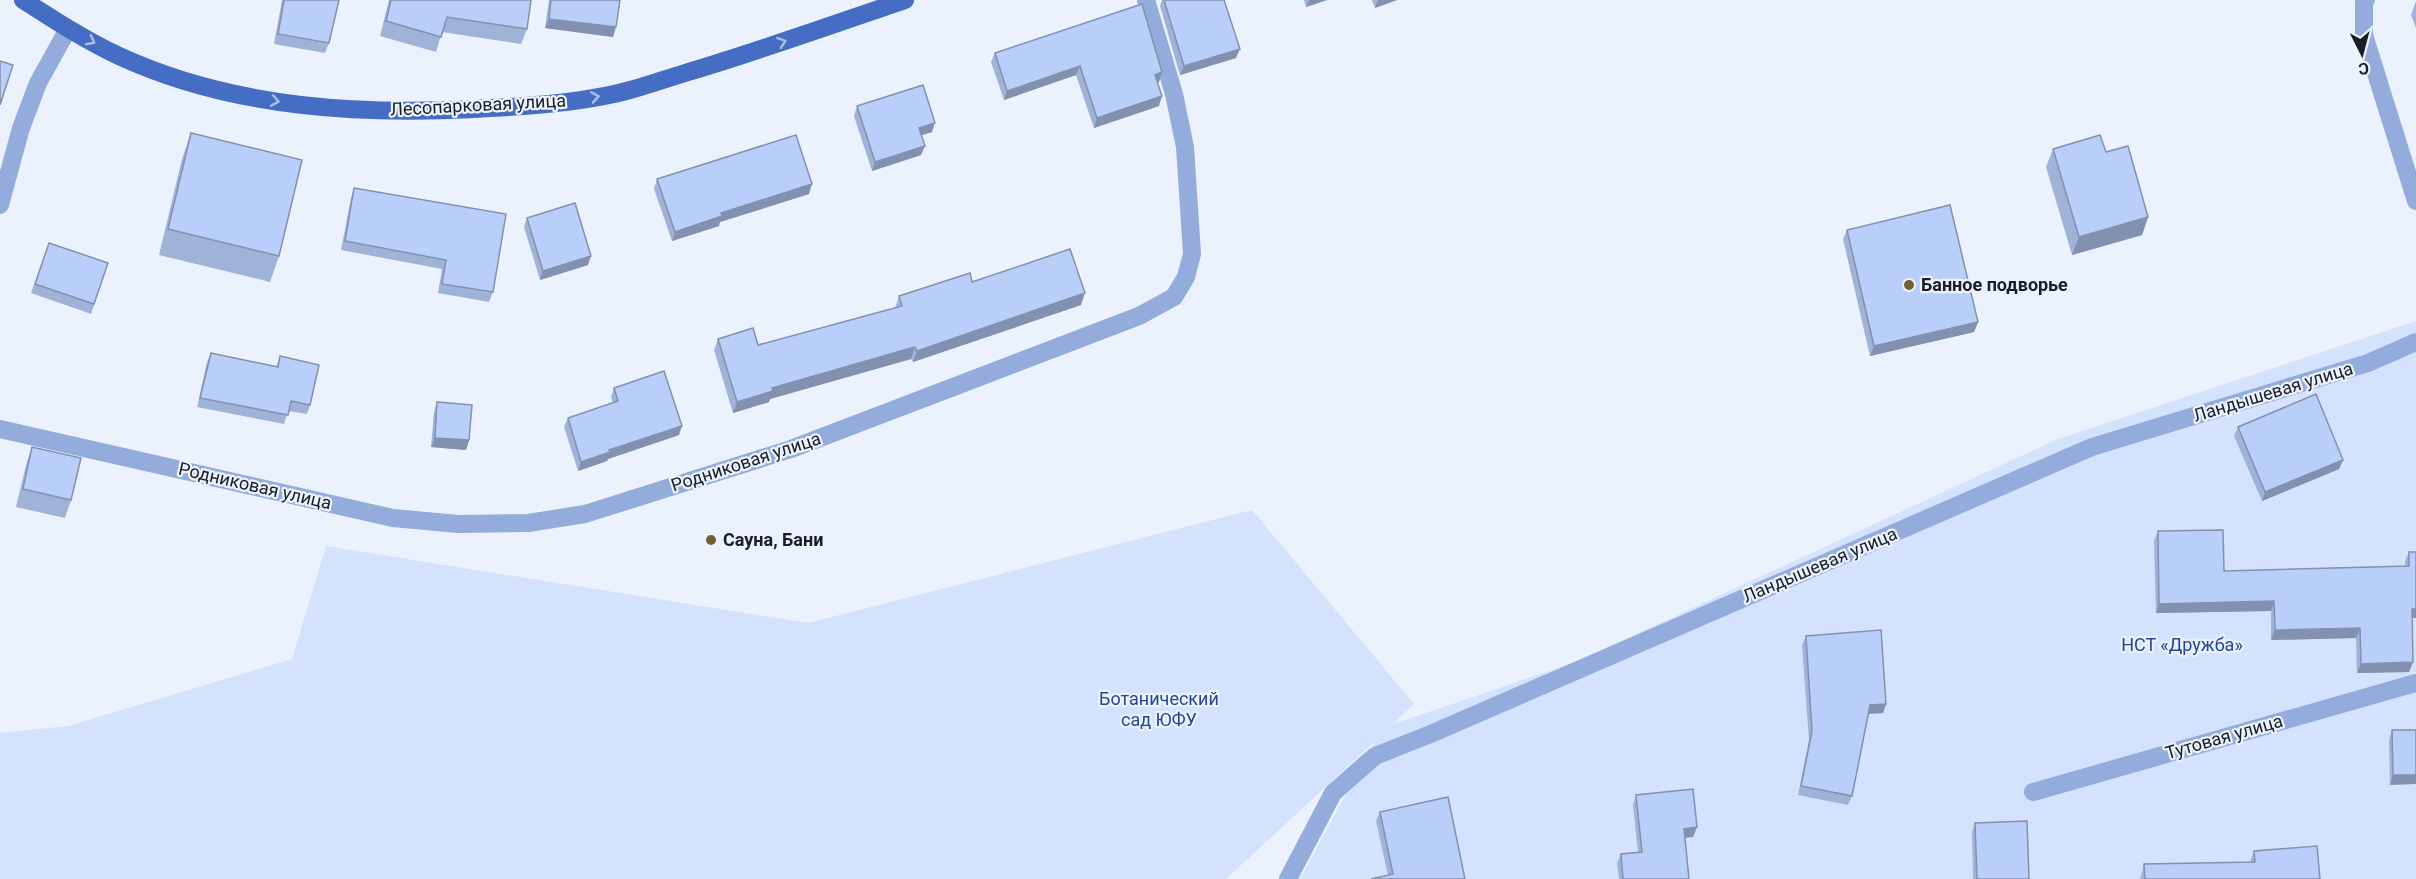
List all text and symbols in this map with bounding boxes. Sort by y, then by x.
north arrow [2332,24,2392,84]
one-way arrow [85,34,95,45]
one-way arrow [776,36,787,49]
text: С [2357,58,2370,78]
street label: Лесопарковая улица [390,89,566,120]
one-way arrow [590,91,600,104]
one-way arrow [271,94,280,106]
place label: Банное подворье [1921,274,2068,295]
marker: Банное подворье [1902,278,1916,292]
street label: Ландышевая улица [2191,357,2355,426]
street label: Родниковая улица [668,427,823,496]
street label: Родниковая улица [177,458,334,513]
street label: Ландышевая улица [1739,523,1900,607]
place label: Сауна, Бани [723,529,823,550]
marker: Сауна, Бани [704,533,718,547]
park label: НСТ «Дружба» [2121,634,2243,655]
park label: Ботанический сад ЮФУ [1099,688,1219,730]
street label: Тутовая улица [2163,710,2285,763]

